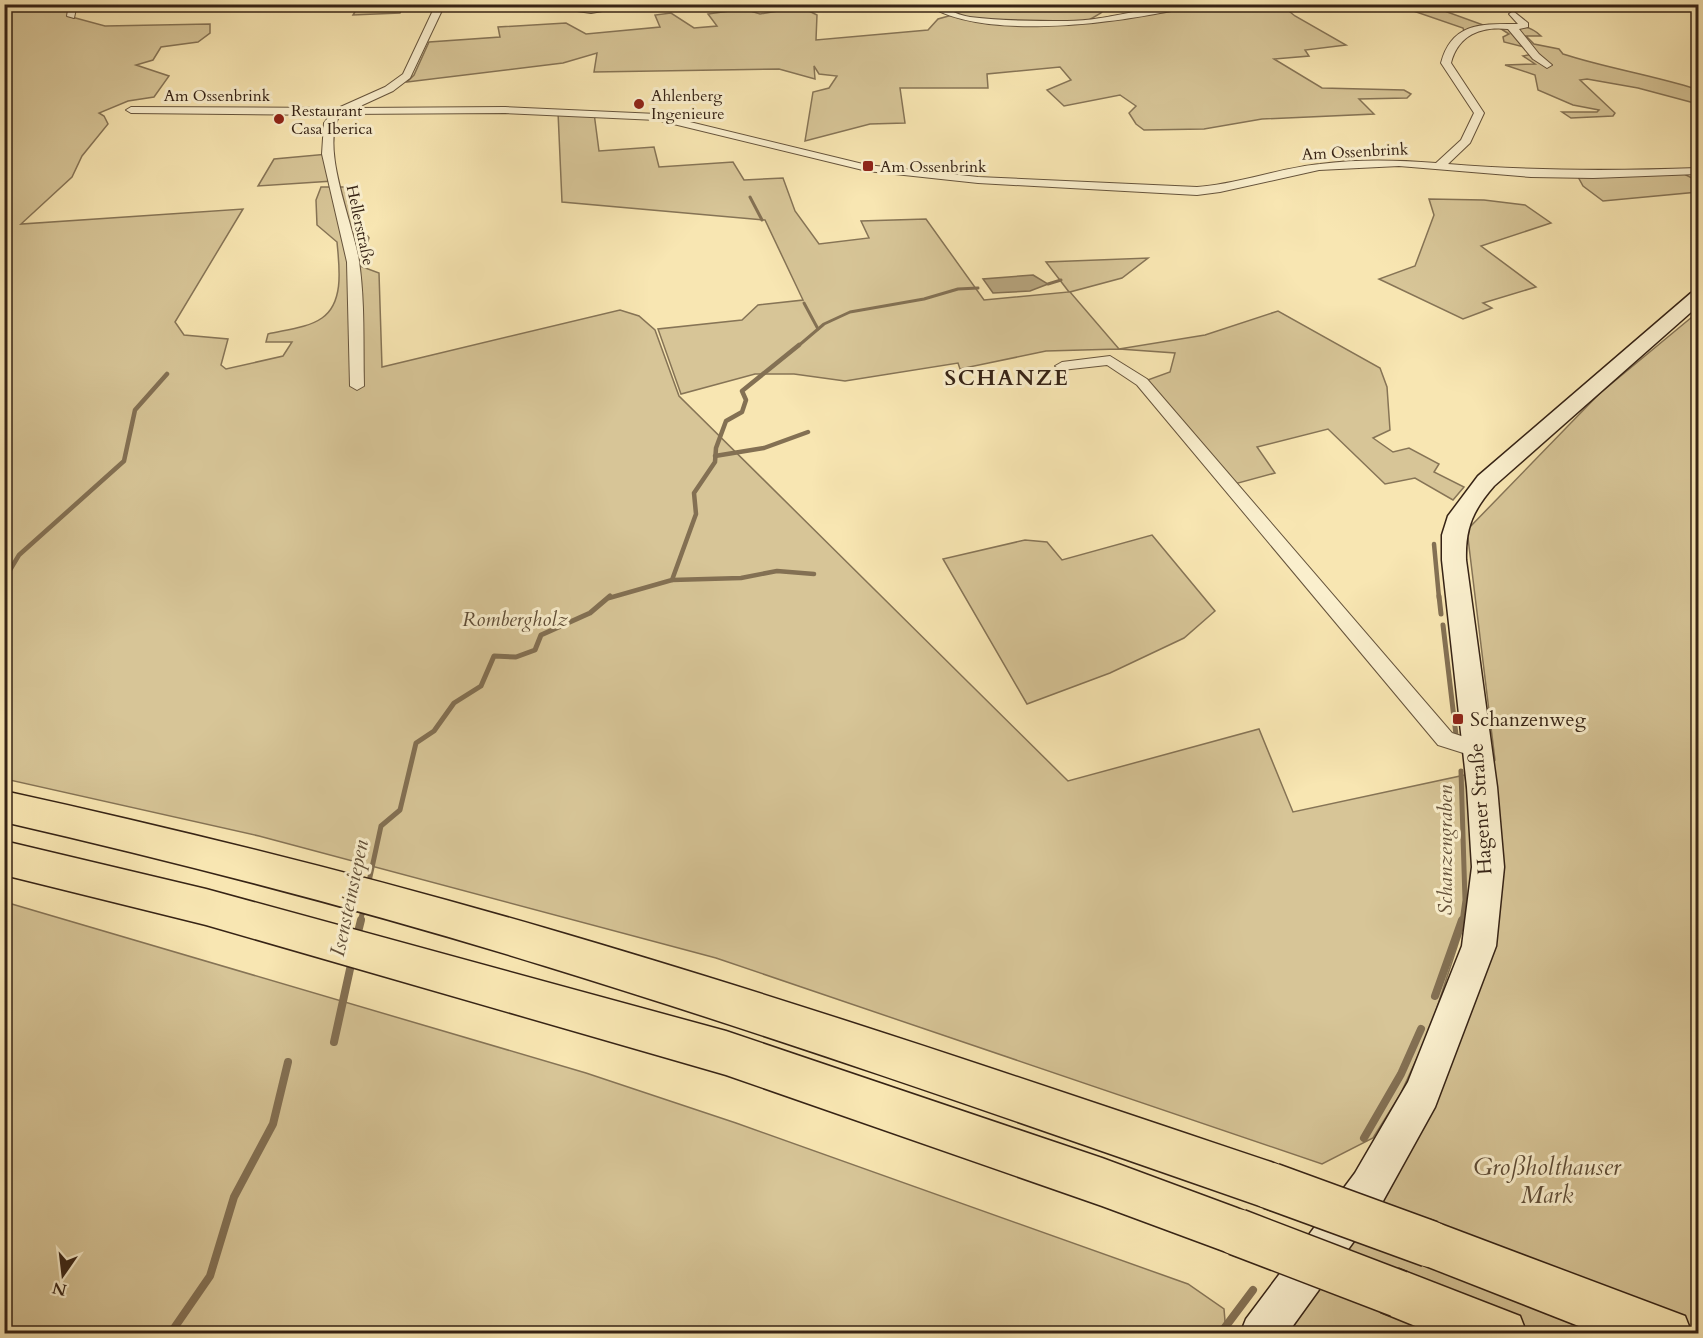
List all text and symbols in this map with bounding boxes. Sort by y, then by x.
street label: Am Ossenbrink [164,85,271,107]
place label: Ahlenberg Ingenieure [651,85,725,125]
marker: Ahlenberg Ingenieure [632,97,646,111]
place label: Restaurant Casa Iberica [291,100,373,140]
marker: Restaurant Casa Iberica [272,112,286,126]
street label: Am Ossenbrink [1301,138,1409,166]
place label: Am Ossenbrink [880,156,987,178]
marker: Am Ossenbrink [861,159,875,173]
street label: Hellerstraße [341,183,379,268]
district label: SCHANZE [945,363,1069,393]
park label: Rombergholz [462,606,569,633]
place label: Schanzenweg [1470,706,1587,733]
marker: Schanzenweg [1451,712,1465,726]
street label: Hagener Straße [1462,742,1499,876]
water label: Schanzengraben [1431,784,1460,915]
water label: Isensteinsiepen [323,836,376,959]
park label: Großholthauser Mark [1473,1151,1622,1212]
north arrow [33,1245,93,1305]
text: N [50,1276,69,1301]

